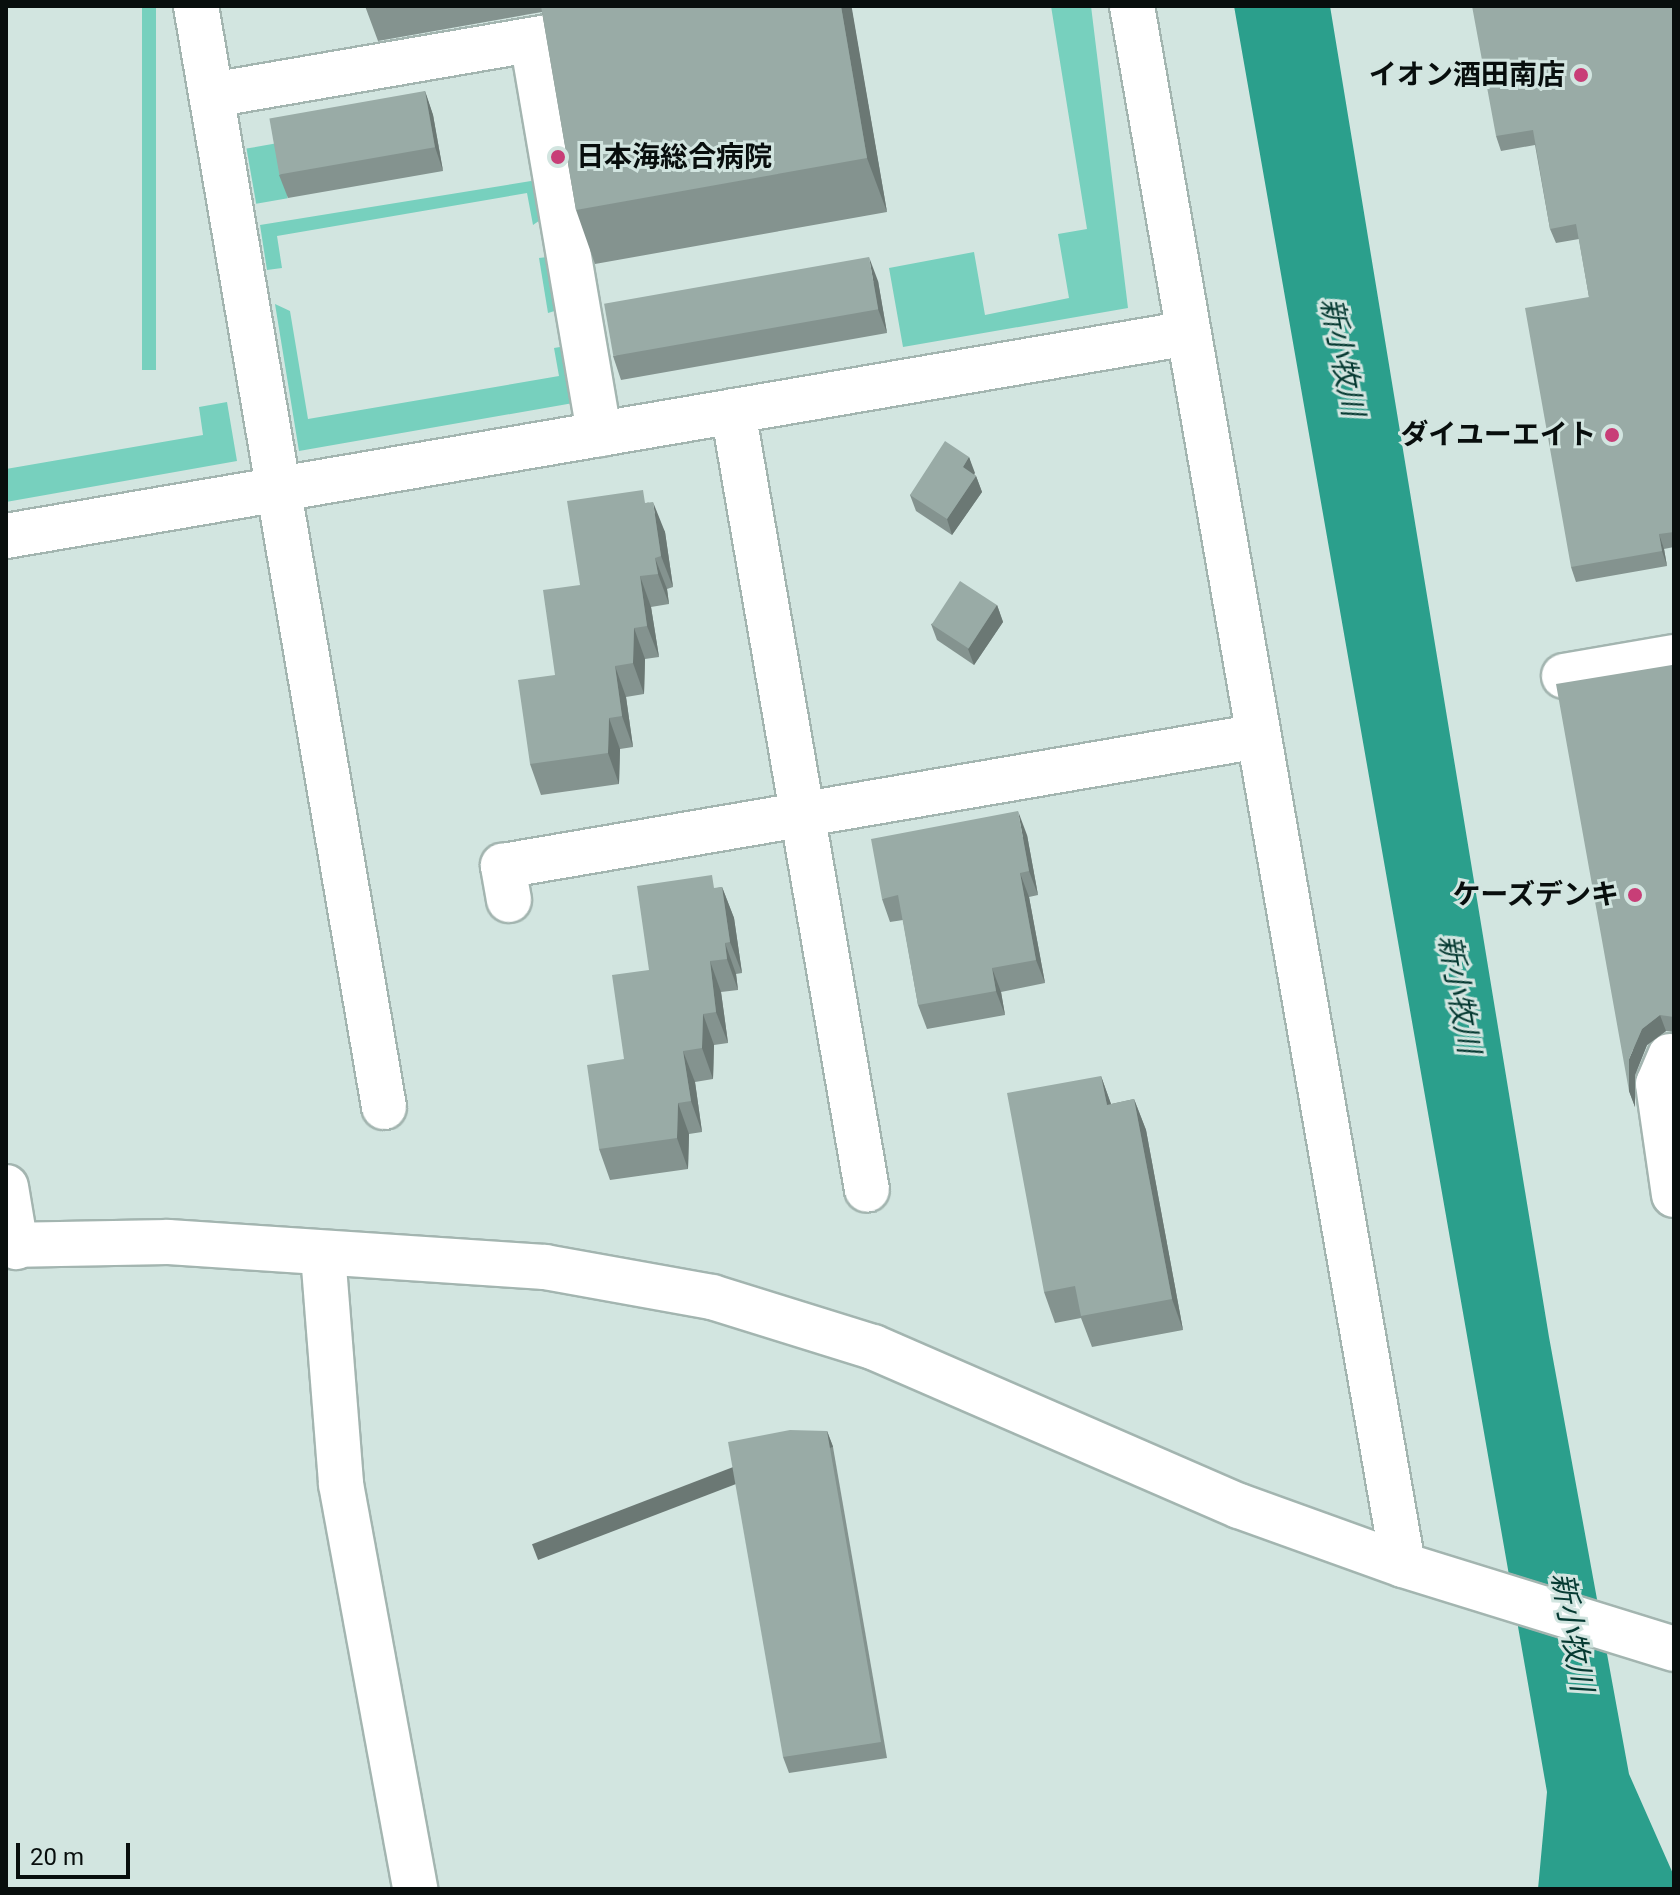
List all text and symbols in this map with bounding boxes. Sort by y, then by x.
place label: イオン酒田南店 [1369,58,1565,92]
marker: イオン酒田南店 [1572,66,1590,84]
place label: 日本海総合病院 [576,140,772,174]
marker: 日本海総合病院 [547,146,569,168]
water label: 新小牧川 [1313,295,1371,419]
place label: ダイユーエイト [1400,418,1596,452]
marker: ダイユーエイト [1603,426,1621,444]
place label: ケーズデンキ [1451,878,1619,912]
marker: ケーズデンキ [1626,886,1644,904]
water label: 新小牧川 [1431,932,1487,1056]
water label: 新小牧川 [1544,1570,1600,1694]
scale bar [20,1827,134,1877]
text: 20 m [30,1843,84,1871]

